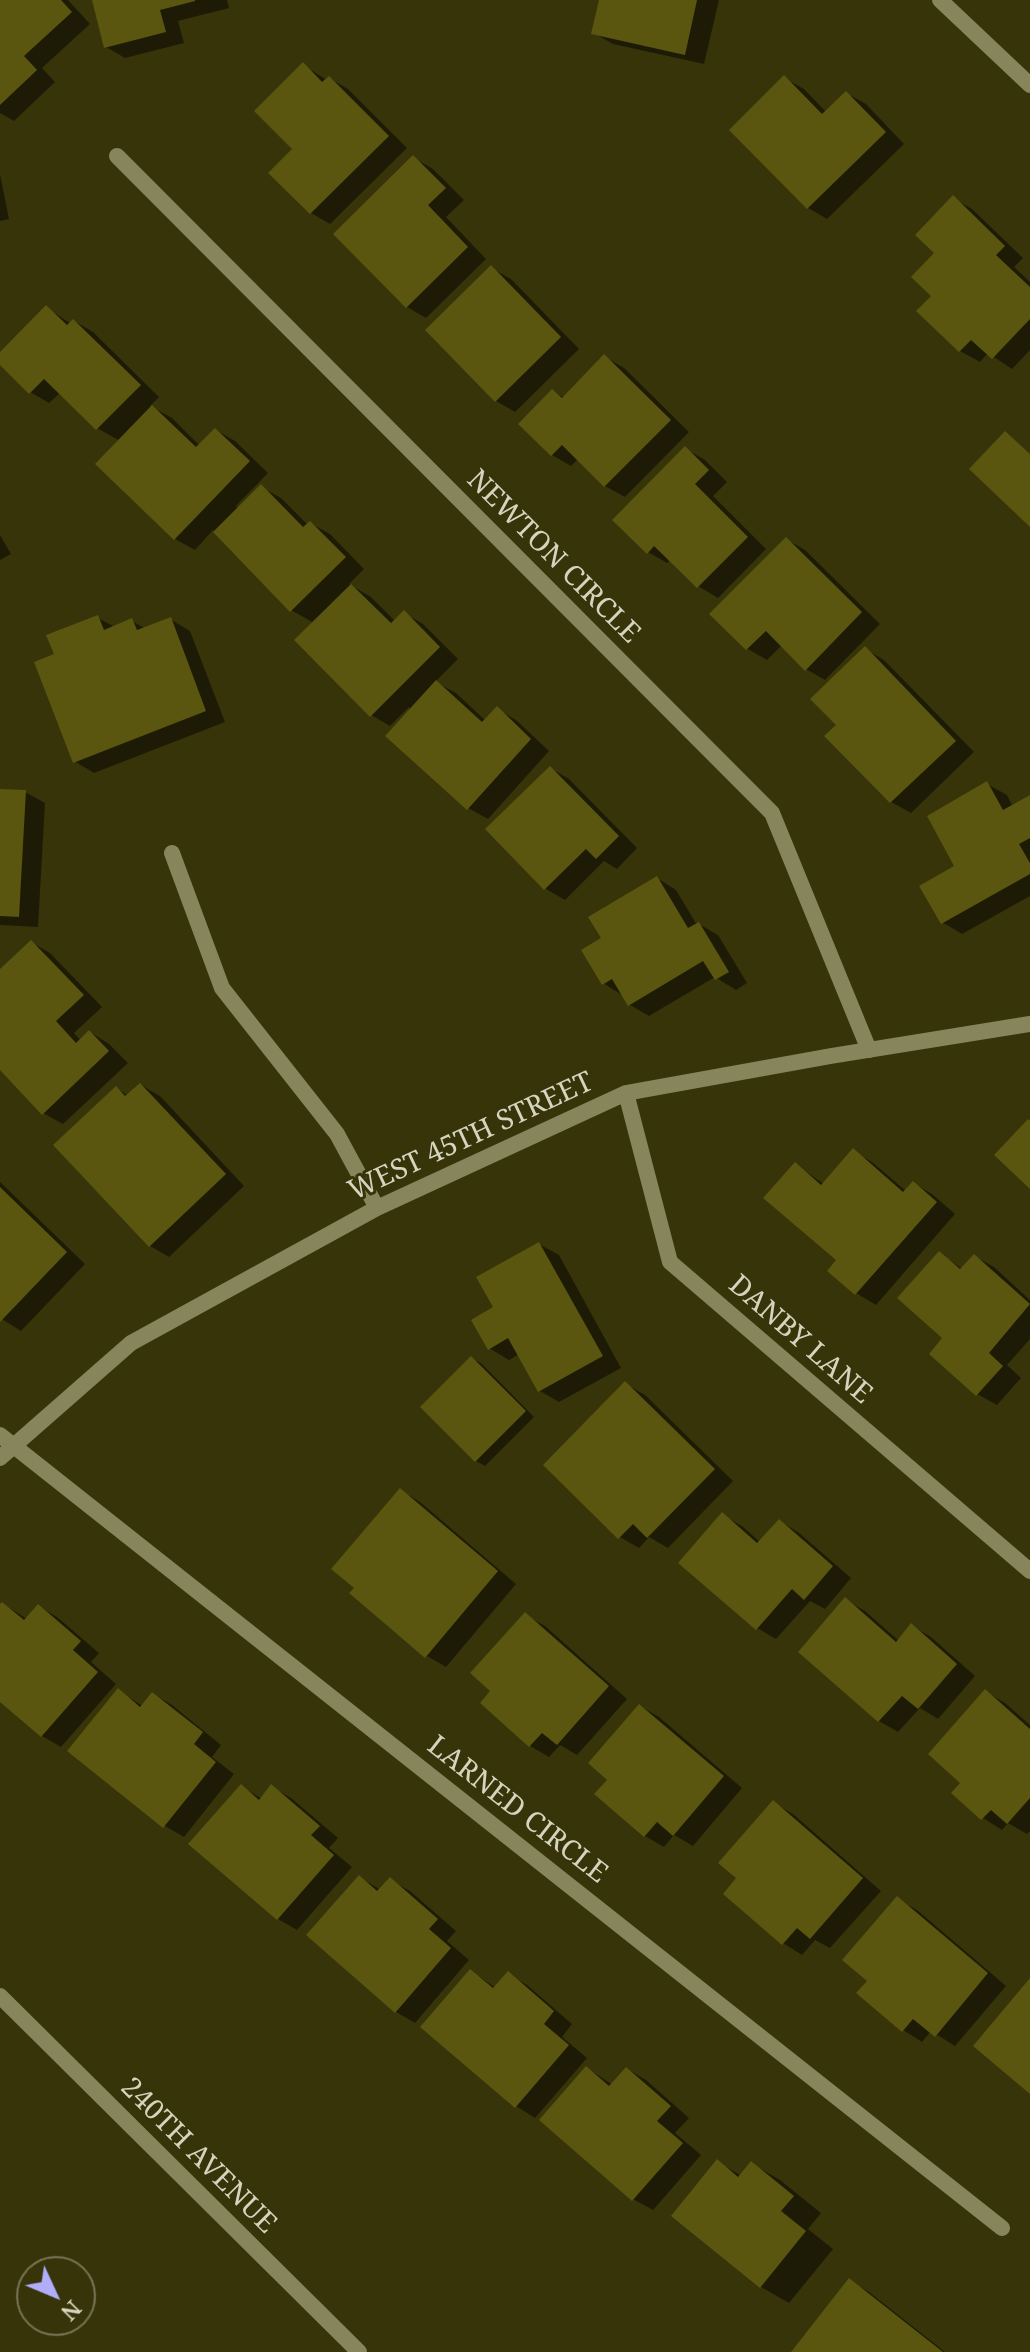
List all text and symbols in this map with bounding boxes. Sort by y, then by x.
street label: NEWTON CIRCLE [459,463,647,651]
street label: WEST 45TH STREET [343,1066,599,1208]
street label: DANBY LANE [721,1269,879,1411]
street label: LARNED CIRCLE [420,1729,614,1891]
street label: 240TH AVENUE [113,2071,283,2241]
north arrow [16,2256,96,2336]
text: N [55,2295,89,2328]

